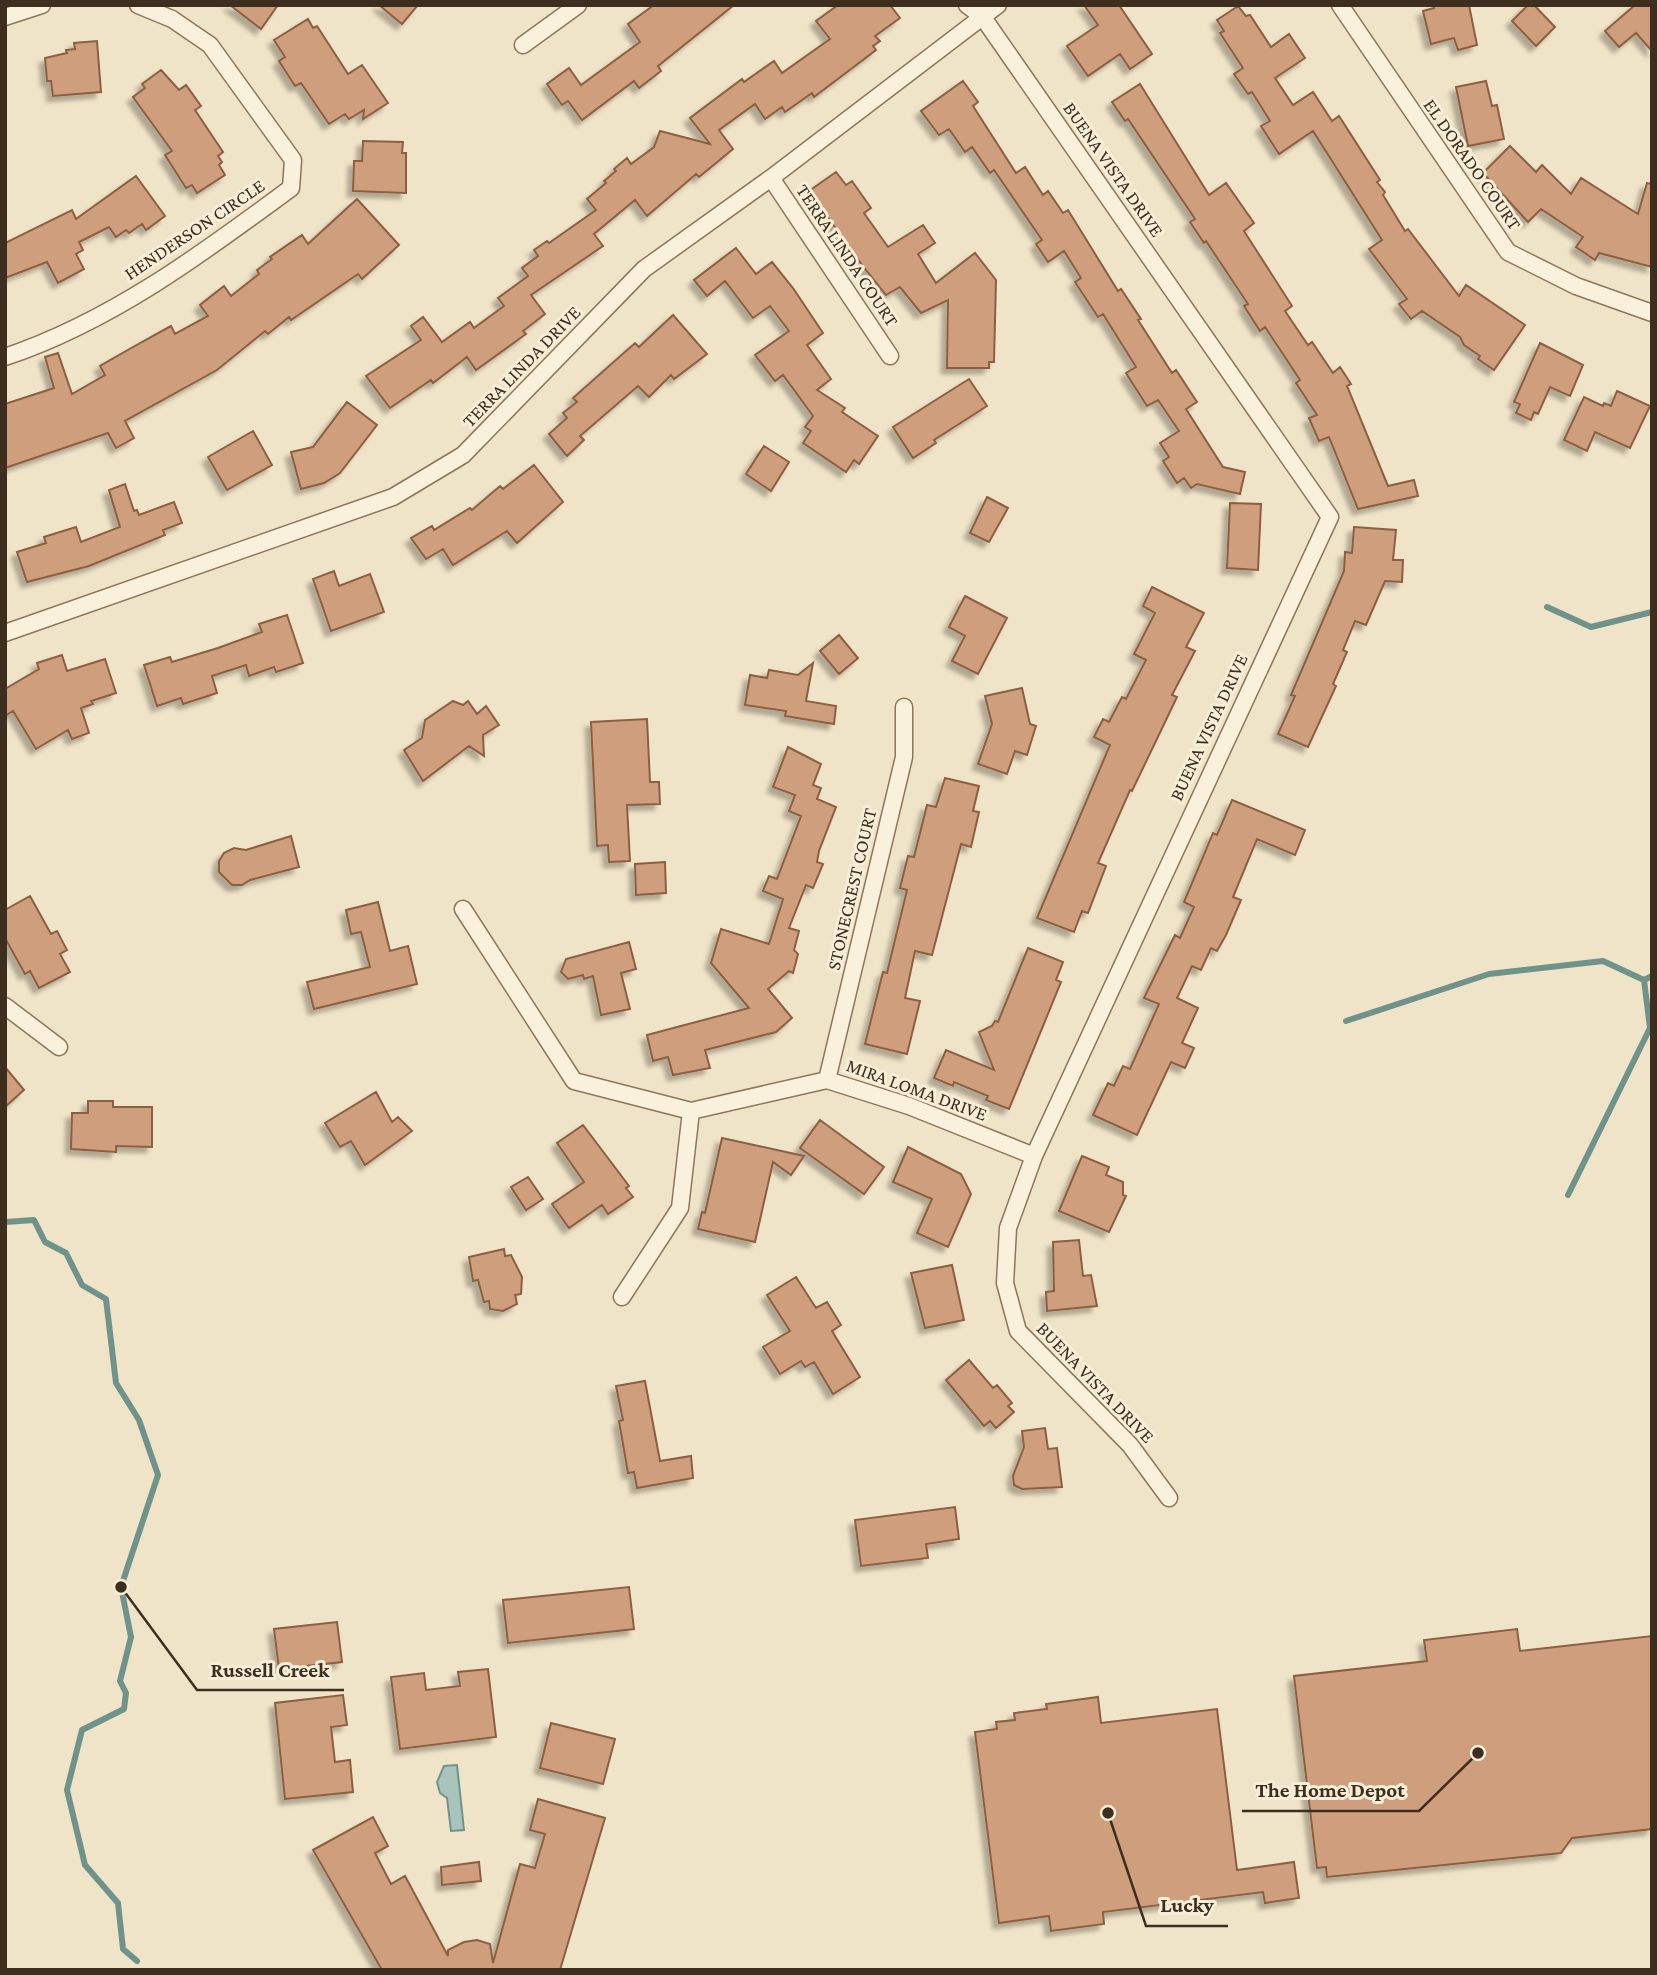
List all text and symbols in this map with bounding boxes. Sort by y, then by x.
street label: EL DORADO COURT [1420,95,1526,234]
street label: BUENA VISTA DRIVE [1059,98,1168,241]
street label: HENDERSON CIRCLE [120,175,268,284]
street label: TERRA LINDA COURT [792,180,903,331]
street label: TERRA LINDA DRIVE [458,301,585,431]
street label: BUENA VISTA DRIVE [1165,651,1252,804]
street label: STONECREST COURT [823,805,881,972]
street label: MIRA LOMA DRIVE [844,1054,990,1125]
street label: BUENA VISTA DRIVE [1033,1318,1159,1447]
callout: Russell Creek [197,1648,344,1690]
text: Russell Creek [210,1658,330,1682]
callout: The Home Depot [1242,1769,1419,1811]
text: The Home Depot [1255,1778,1405,1802]
callout: Lucky [1146,1884,1228,1926]
text: Lucky [1160,1893,1214,1917]

